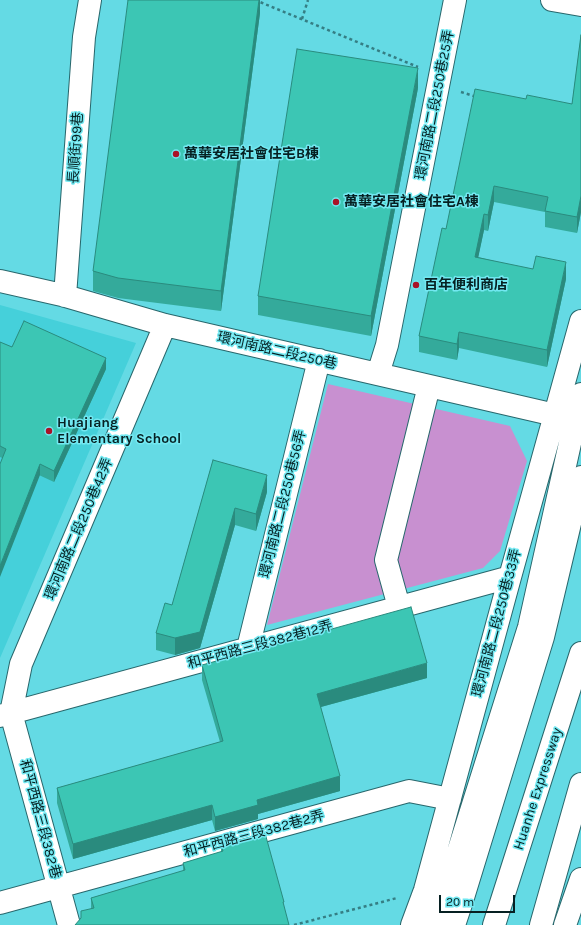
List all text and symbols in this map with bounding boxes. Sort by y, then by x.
street label: 環河南路二段250巷25弄 [412,29,458,181]
street label: 長順街99巷 [65,111,87,185]
place label: 萬華安居社會住宅B棟 [184,146,319,162]
marker: 萬華安居社會住宅B棟 [171,149,181,159]
place label: 萬華安居社會住宅A棟 [344,194,479,210]
marker: 萬華安居社會住宅A棟 [331,197,341,207]
place label: 百年便利商店 [424,277,508,293]
marker: 百年便利商店 [411,280,421,290]
street label: 環河南路二段250巷 [216,329,338,373]
place label: Huajiang Elementary School [57,415,181,448]
marker: Huajiang Elementary School [44,426,54,436]
street label: 環河南路二段250巷56弄 [256,428,310,580]
street label: 環河南路二段250巷42弄 [42,456,116,602]
street label: 環河南路二段250巷33弄 [469,547,525,699]
street label: 和平西路三段382巷12弄 [186,618,334,672]
street label: Huanhe Expressway [510,726,566,852]
street label: 和平西路三段382巷 [16,757,64,881]
street label: 和平西路三段382巷2弄 [182,807,326,861]
scale bar [441,887,517,913]
text: 20 m [446,895,474,909]

